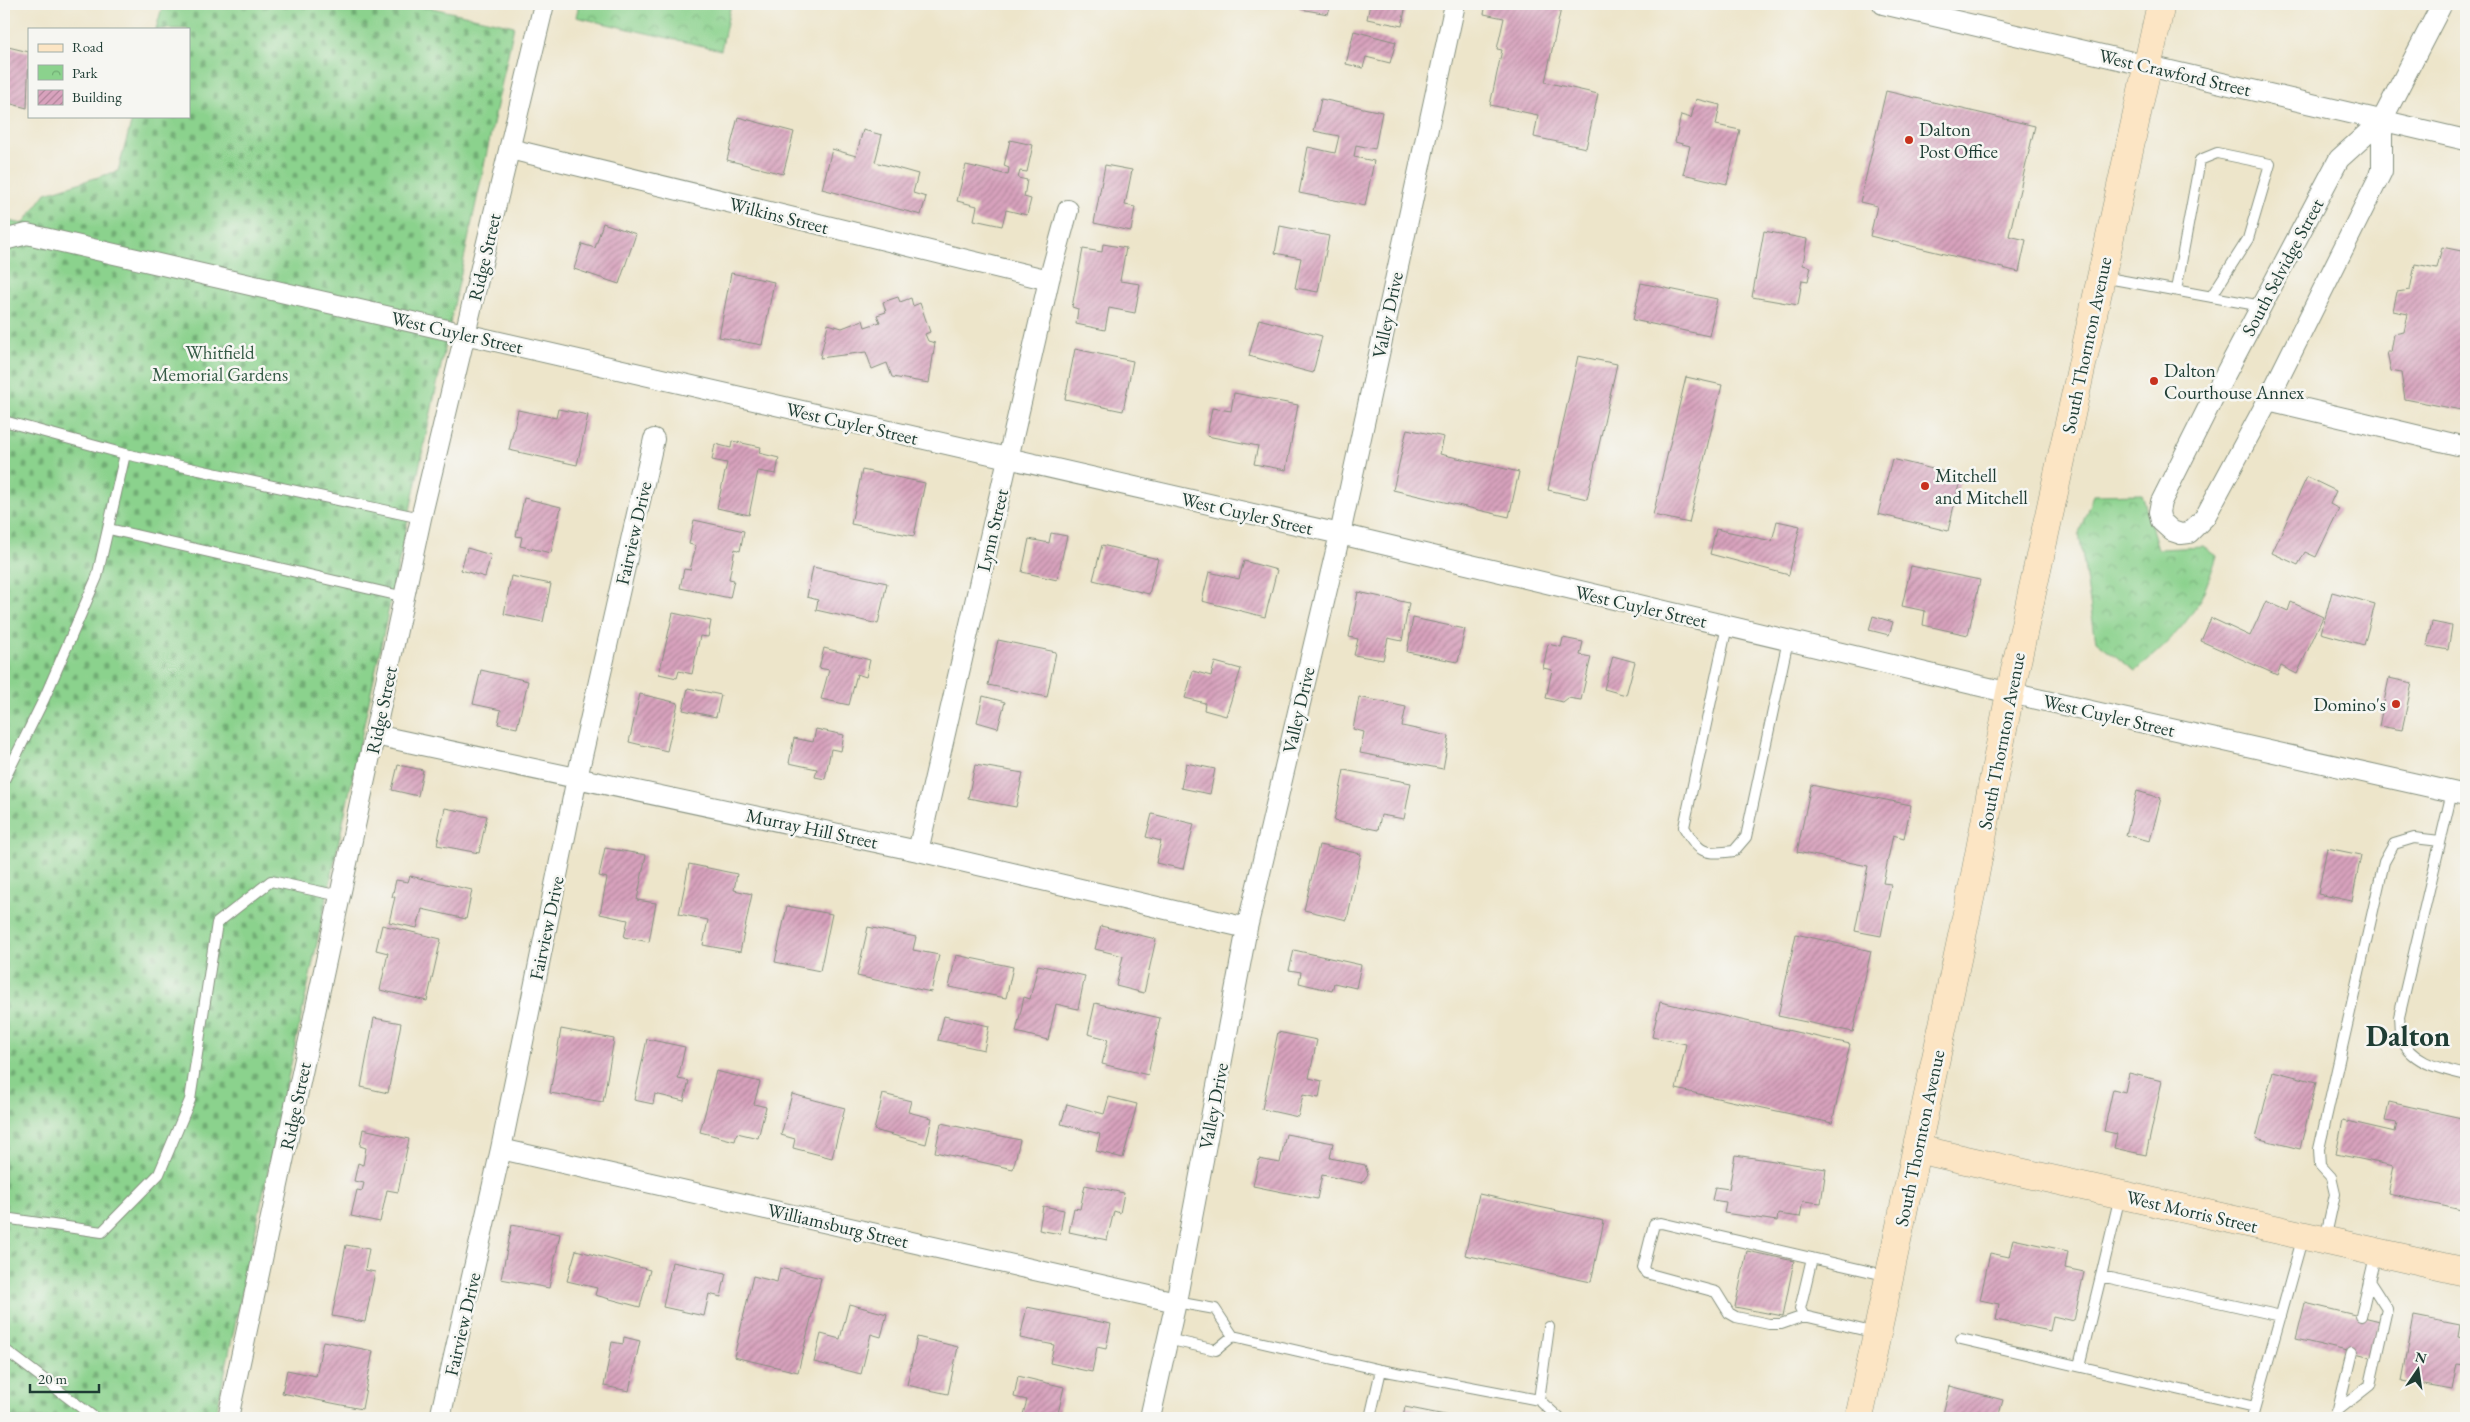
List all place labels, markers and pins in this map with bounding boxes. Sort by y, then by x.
place label: Dalton Post Office [1919,117,1998,164]
marker: Dalton Post Office [1903,134,1915,146]
place label: Dalton Courthouse Annex [2164,358,2305,405]
marker: Dalton Courthouse Annex [2148,375,2160,387]
place label: Mitchell and Mitchell [1935,463,2028,510]
marker: Mitchell and Mitchell [1919,480,1931,492]
place label: Domino's [2313,692,2386,717]
marker: Domino's [2390,698,2402,710]

